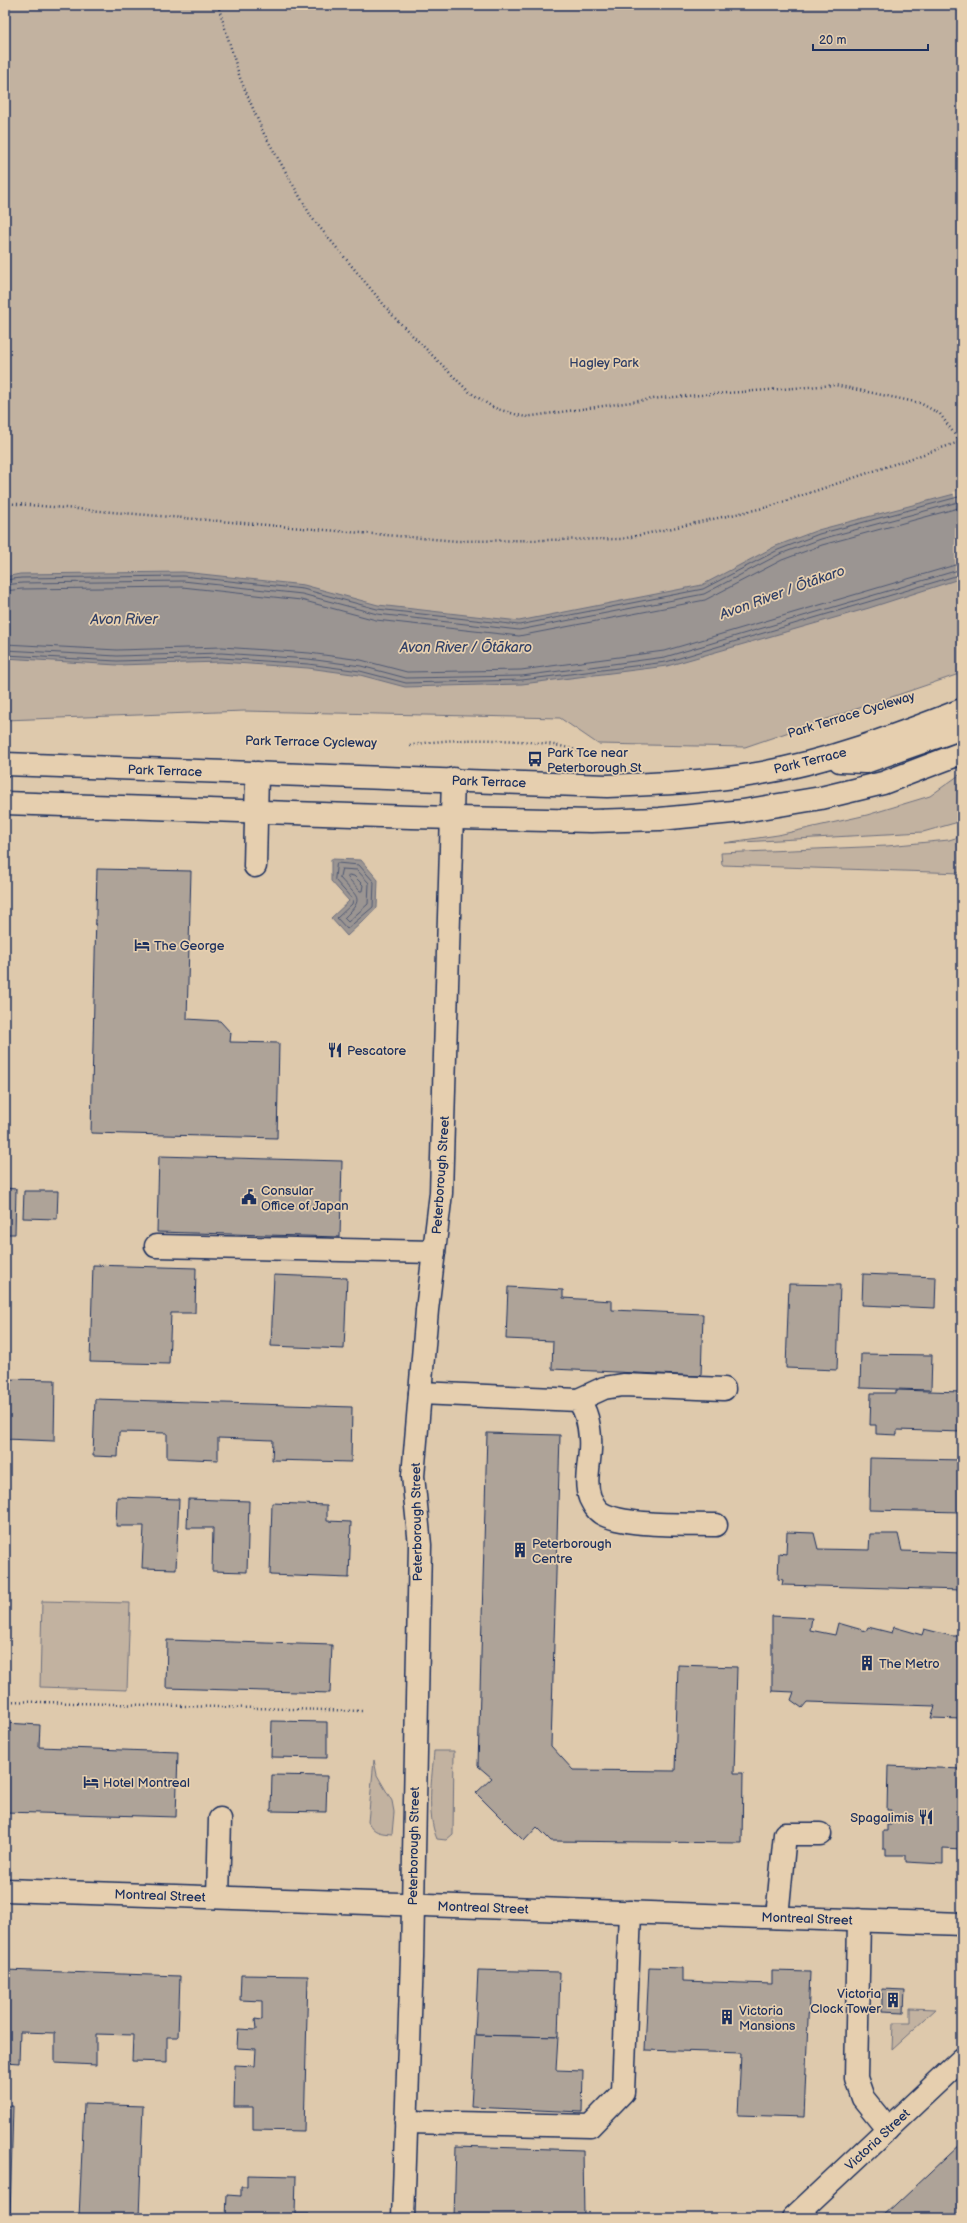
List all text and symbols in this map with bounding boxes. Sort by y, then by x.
scale bar [813,26,928,52]
text: 20 m [819,33,846,48]
park label: Hagley Park [569,355,639,371]
water label: Avon River / Ōtākaro [716,561,847,623]
water label: Avon River [89,611,158,628]
water label: Avon River / Ōtākaro [399,638,532,656]
street label: Park Terrace Cycleway [786,688,917,742]
street label: Park Terrace Cycleway [245,733,377,751]
street label: Park Terrace [772,744,849,778]
place label: Park Tce near Peterborough St [547,745,642,776]
bus stop icon: Park Tce near Peterborough St [526,750,544,768]
street label: Park Terrace [127,762,203,780]
street label: Park Terrace [451,773,527,791]
hotel icon: The George [133,936,151,954]
place label: The George [154,938,225,954]
restaurant icon: Pescatore [326,1041,344,1059]
place label: Pescatore [347,1043,406,1059]
street label: Peterborough Street [429,1115,453,1235]
place label: Consular Office of Japan [261,1183,349,1214]
public building icon: Consular Office of Japan [240,1188,258,1206]
street label: Peterborough Street [408,1463,426,1581]
place label: Peterborough Centre [532,1536,612,1567]
building icon: Peterborough Centre [511,1541,529,1559]
building icon: The Metro [858,1654,876,1672]
place label: The Metro [879,1656,940,1672]
hotel icon: Hotel Montreal [82,1773,100,1791]
place label: Hotel Montreal [103,1775,190,1791]
street label: Peterborough Street [405,1787,423,1905]
restaurant icon: Spagalimis [917,1808,935,1826]
place label: Spagalimis [850,1810,915,1826]
street label: Montreal Street [114,1886,206,1906]
street label: Montreal Street [437,1898,529,1918]
street label: Montreal Street [761,1909,853,1929]
place label: Victoria Clock Tower [810,1986,881,2017]
building icon: Victoria Clock Tower [884,1991,902,2009]
place label: Victoria Mansions [739,2003,796,2034]
building icon: Victoria Mansions [718,2008,736,2026]
street label: Victoria Street [842,2106,914,2174]

